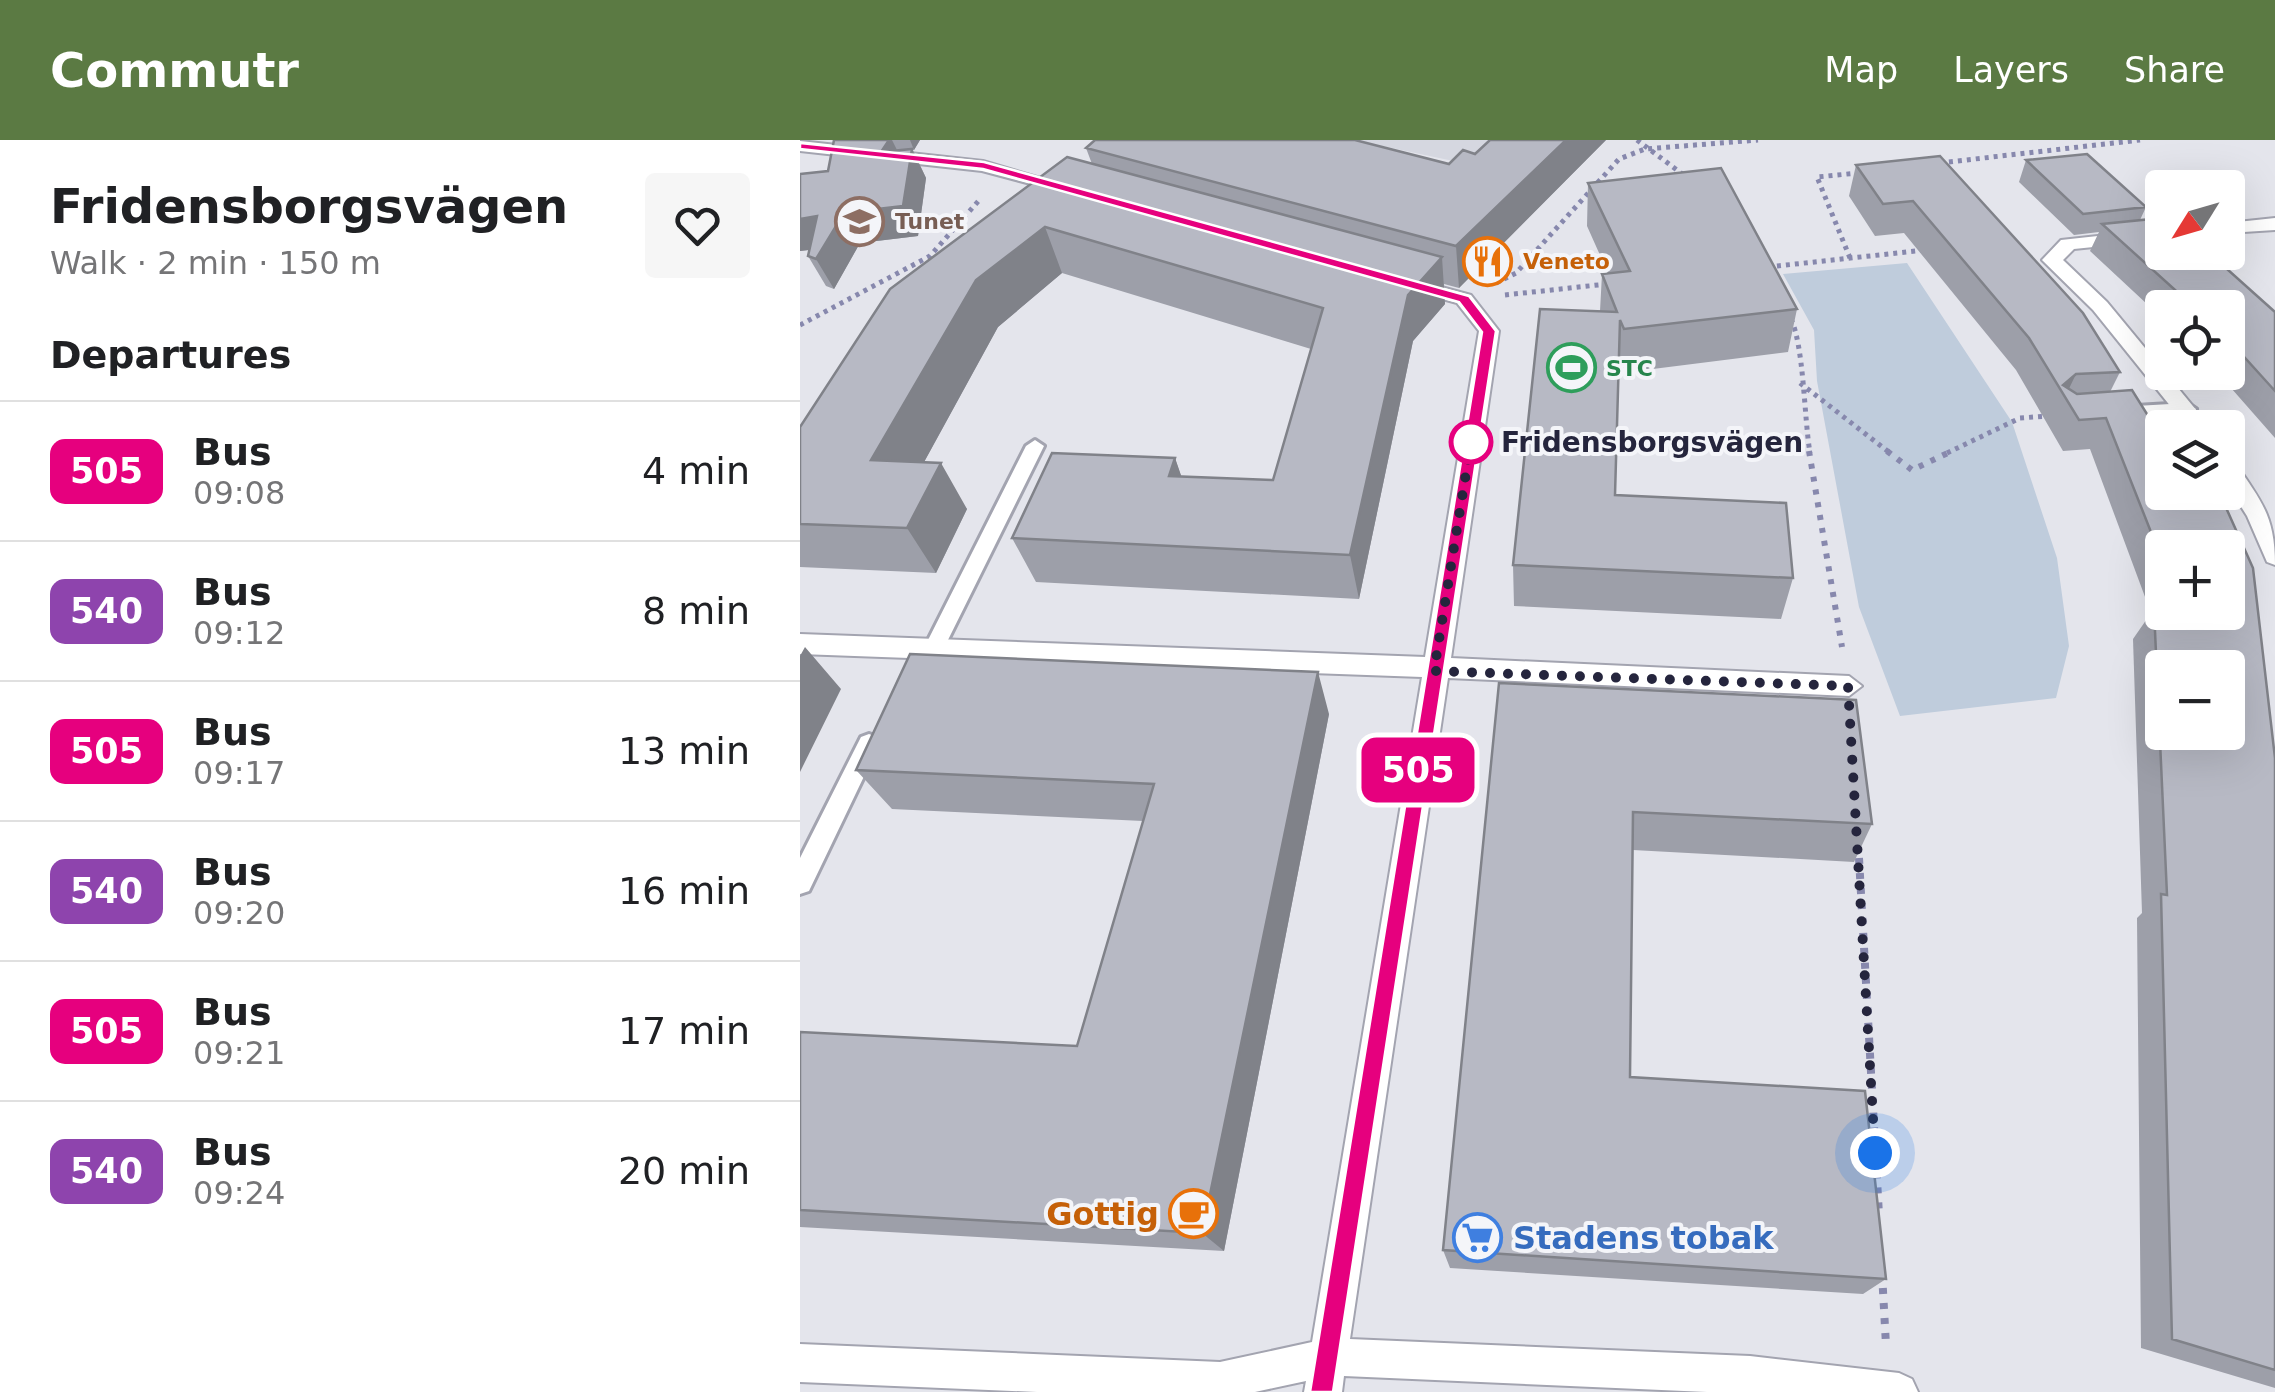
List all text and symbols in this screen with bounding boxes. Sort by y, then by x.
text: Commutr [50,42,299,98]
text: Map [1824,50,1898,90]
text: Layers [1953,50,2069,90]
text: Share [2124,50,2225,90]
north arrow [2145,170,2245,270]
map controls [2145,170,2245,750]
button: heart [645,173,750,278]
text: Fridensborgsvägen [50,178,568,234]
school or university icon: Tunet [834,195,886,247]
place label: Tunet [895,209,965,234]
restaurant icon: Veneto [1462,235,1514,287]
text: Walk · 2 min · 150 m [50,244,381,282]
place label: Veneto [1523,249,1610,274]
button: locate [2145,290,2245,390]
text: Departures [50,333,291,377]
sports icon: STC [1545,342,1597,394]
place label: STC [1606,356,1653,381]
button: layers [2145,410,2245,510]
marker: Fridensborgsvägen [1450,421,1492,463]
place label: Fridensborgsvägen [1501,426,1803,459]
text: Bus [193,430,272,474]
text: 4 min [642,449,750,493]
text: 505 [70,451,143,491]
text: 09:08 [193,474,285,512]
button: + [2145,530,2245,630]
text: Bus [193,570,272,614]
text: 8 min [642,589,750,633]
text: 540 [70,591,143,631]
text: 09:12 [193,614,285,652]
button: − [2145,650,2245,750]
text: Bus [193,710,272,754]
text: 13 min [618,729,750,773]
text: 505 [70,731,143,771]
line badge: 505 [1360,738,1476,802]
text: 505 [1381,750,1455,790]
text: 09:17 [193,754,285,792]
text: Bus [193,850,272,894]
text: 16 min [618,869,750,913]
text: 540 [70,871,143,911]
text: 09:20 [193,894,285,932]
text: Bus [193,990,272,1034]
text: 17 min [618,1009,750,1053]
text: 505 [70,1011,143,1051]
text: 09:21 [193,1034,285,1072]
your location [1850,1128,1900,1178]
text: Bus [193,1130,272,1174]
text: 20 min [618,1149,750,1193]
text: 540 [70,1151,143,1191]
text: 09:24 [193,1174,285,1212]
cafe icon: Gottig [1168,1188,1220,1240]
place label: Gottig [1046,1195,1159,1233]
supermarket icon: Stadens tobak [1452,1212,1504,1264]
place label: Stadens tobak [1513,1219,1774,1257]

